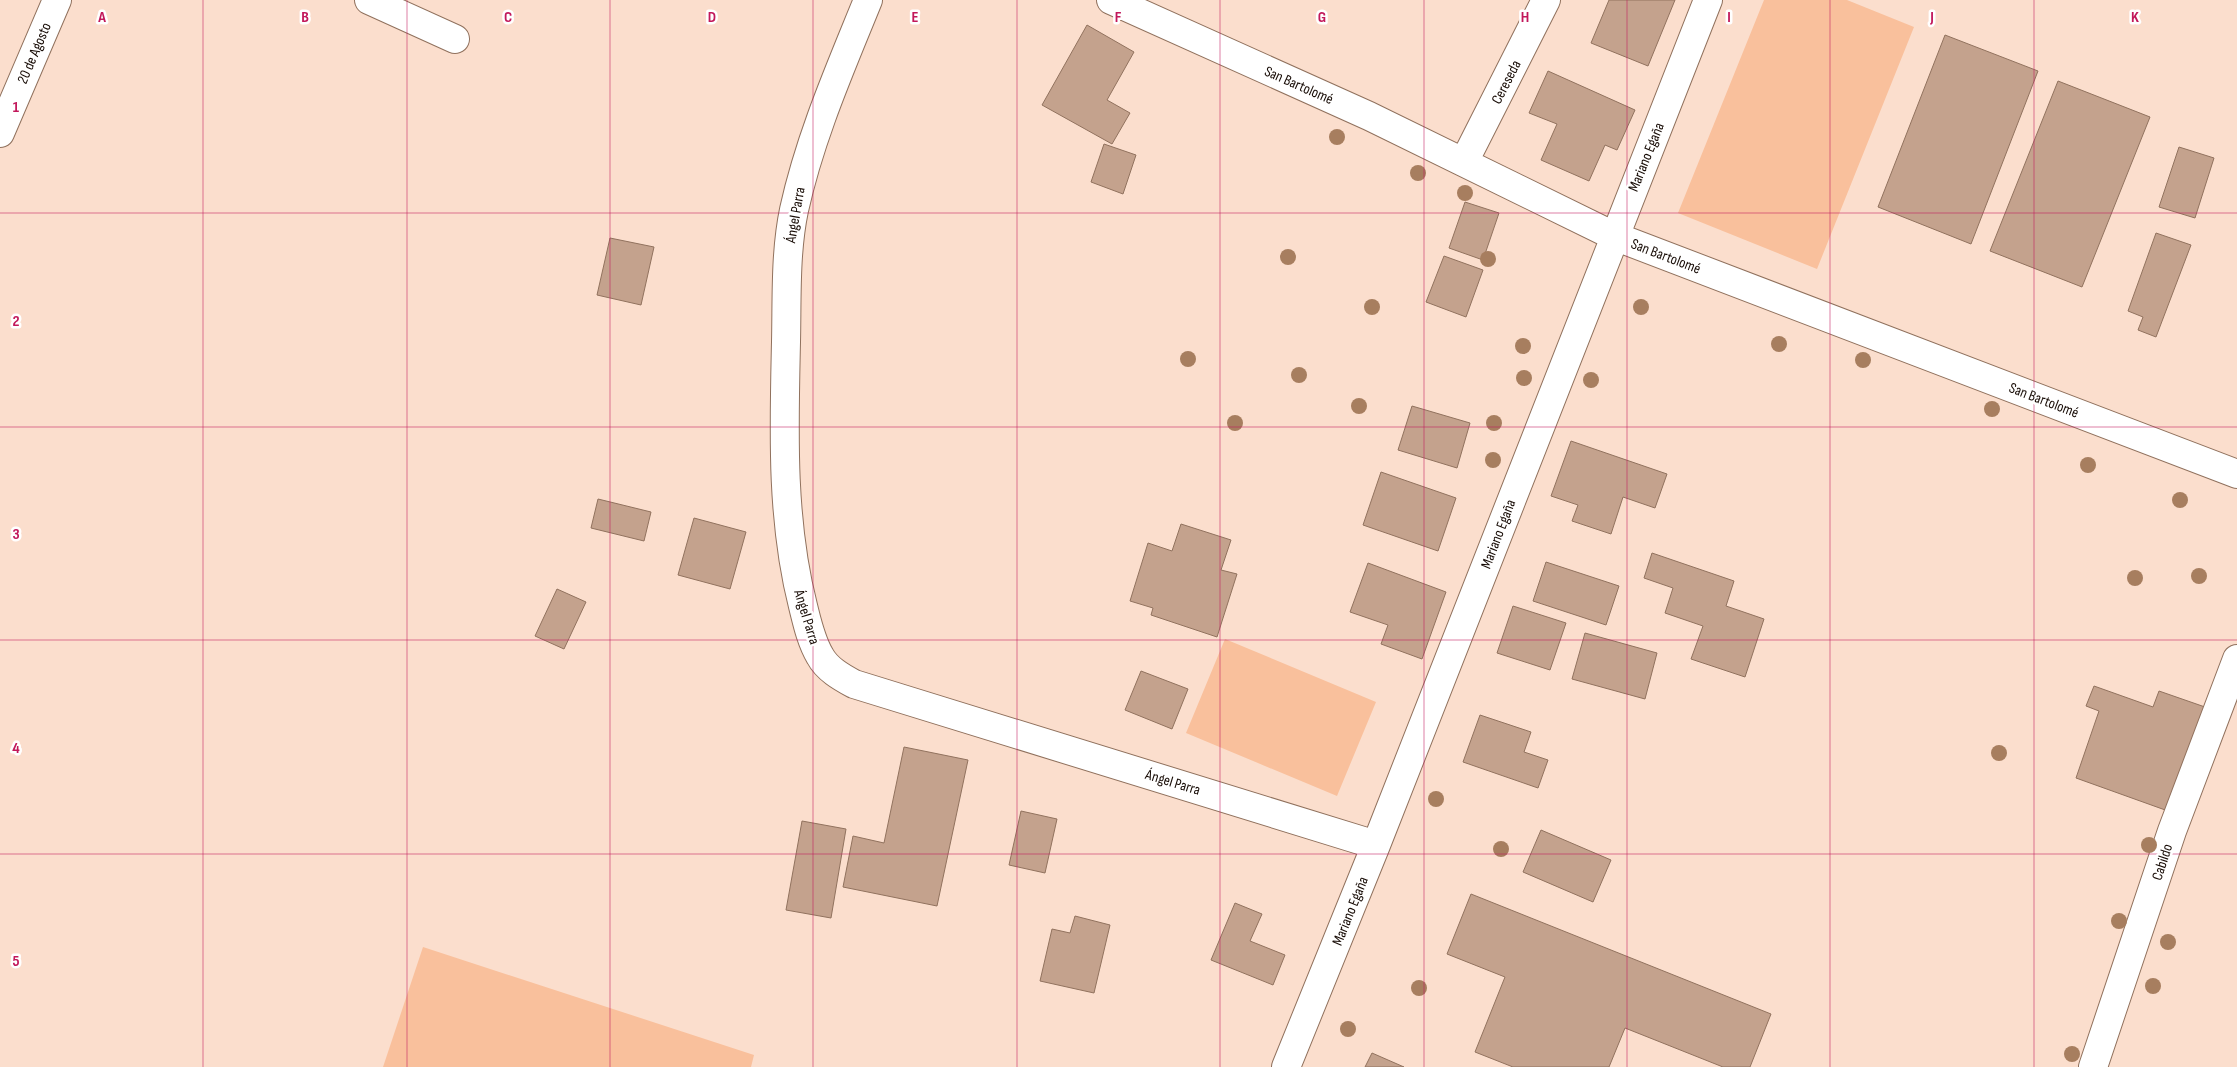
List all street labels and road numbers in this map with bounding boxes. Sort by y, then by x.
street label: 20 de Agosto [13,20,56,87]
street label: Cereseda [1487,57,1526,107]
street label: San Bartolomé [1261,62,1336,109]
street label: Mariano Egaña [1624,120,1669,194]
street label: Ángel Parra [781,185,810,245]
street label: San Bartolomé [1628,234,1703,278]
street label: San Bartolomé [2006,378,2081,422]
street label: Mariano Egaña [1477,497,1520,571]
street label: Ángel Parra [789,586,824,647]
street label: Ángel Parra [1142,765,1203,800]
street label: Cabildo [2148,842,2177,883]
street label: Mariano Egaña [1328,874,1373,948]

